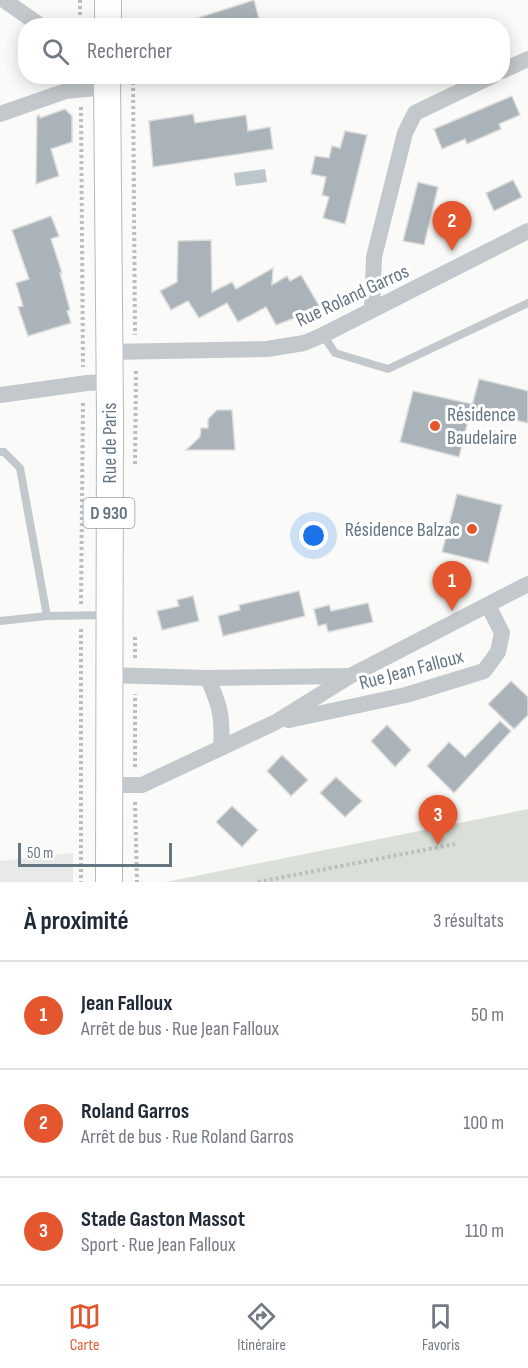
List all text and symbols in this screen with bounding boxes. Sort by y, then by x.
search box [18,18,510,84]
icon: search [39,35,72,68]
text: Rechercher [87,38,172,65]
pin: 2 [432,202,472,251]
street label: Rue Roland Garros [292,259,413,333]
street label: Rue de Paris [98,403,122,483]
place label: Résidence Baudelaire [447,403,517,450]
marker: Résidence Baudelaire [428,419,442,433]
road number: D 930 [84,498,134,528]
place label: Résidence Balzac [345,518,460,542]
your location [299,521,328,550]
marker: Résidence Balzac [465,522,479,536]
pin: 1 [432,562,472,611]
street label: Rue Jean Falloux [357,644,466,695]
pin: 3 [418,796,458,845]
scale bar [18,840,172,868]
text: 50 m [27,844,53,863]
text: À proximité [24,906,129,937]
text: 3 résultats [433,909,504,933]
text: Jean Falloux [81,990,172,1017]
text: 1 [40,1003,47,1027]
text: 50 m [471,1003,504,1027]
text: Arrêt de bus · Rue Jean Falloux [81,1017,279,1041]
text: Roland Garros [81,1098,189,1125]
text: 2 [39,1111,48,1135]
text: 100 m [463,1111,504,1135]
text: Arrêt de bus · Rue Roland Garros [81,1125,294,1149]
text: Stade Gaston Massot [81,1206,245,1233]
text: 3 [39,1219,48,1243]
text: 110 m [465,1219,504,1243]
text: Sport · Rue Jean Falloux [81,1233,235,1257]
tab: Carte [68,1300,101,1355]
tab: Itinéraire [237,1300,286,1355]
tab: Favoris [422,1300,460,1355]

